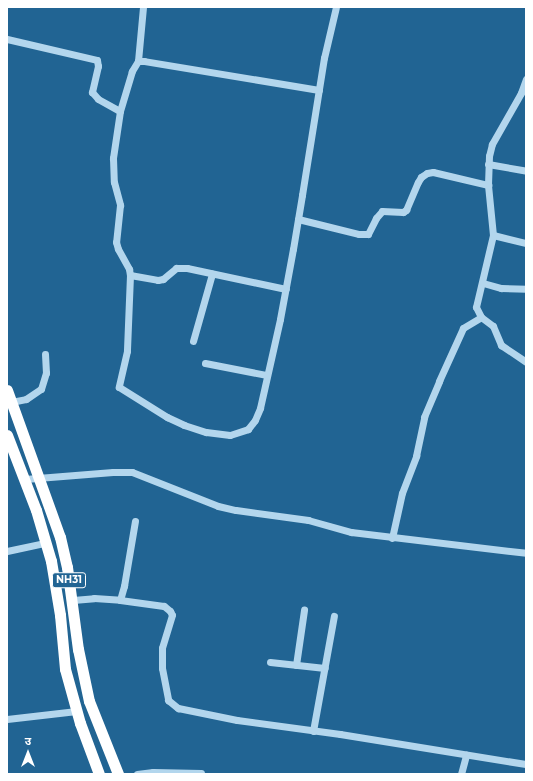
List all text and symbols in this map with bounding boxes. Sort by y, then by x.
road number: NH31 [52,572,86,588]
north arrow [8,733,48,773]
text: उ [25,734,31,748]

